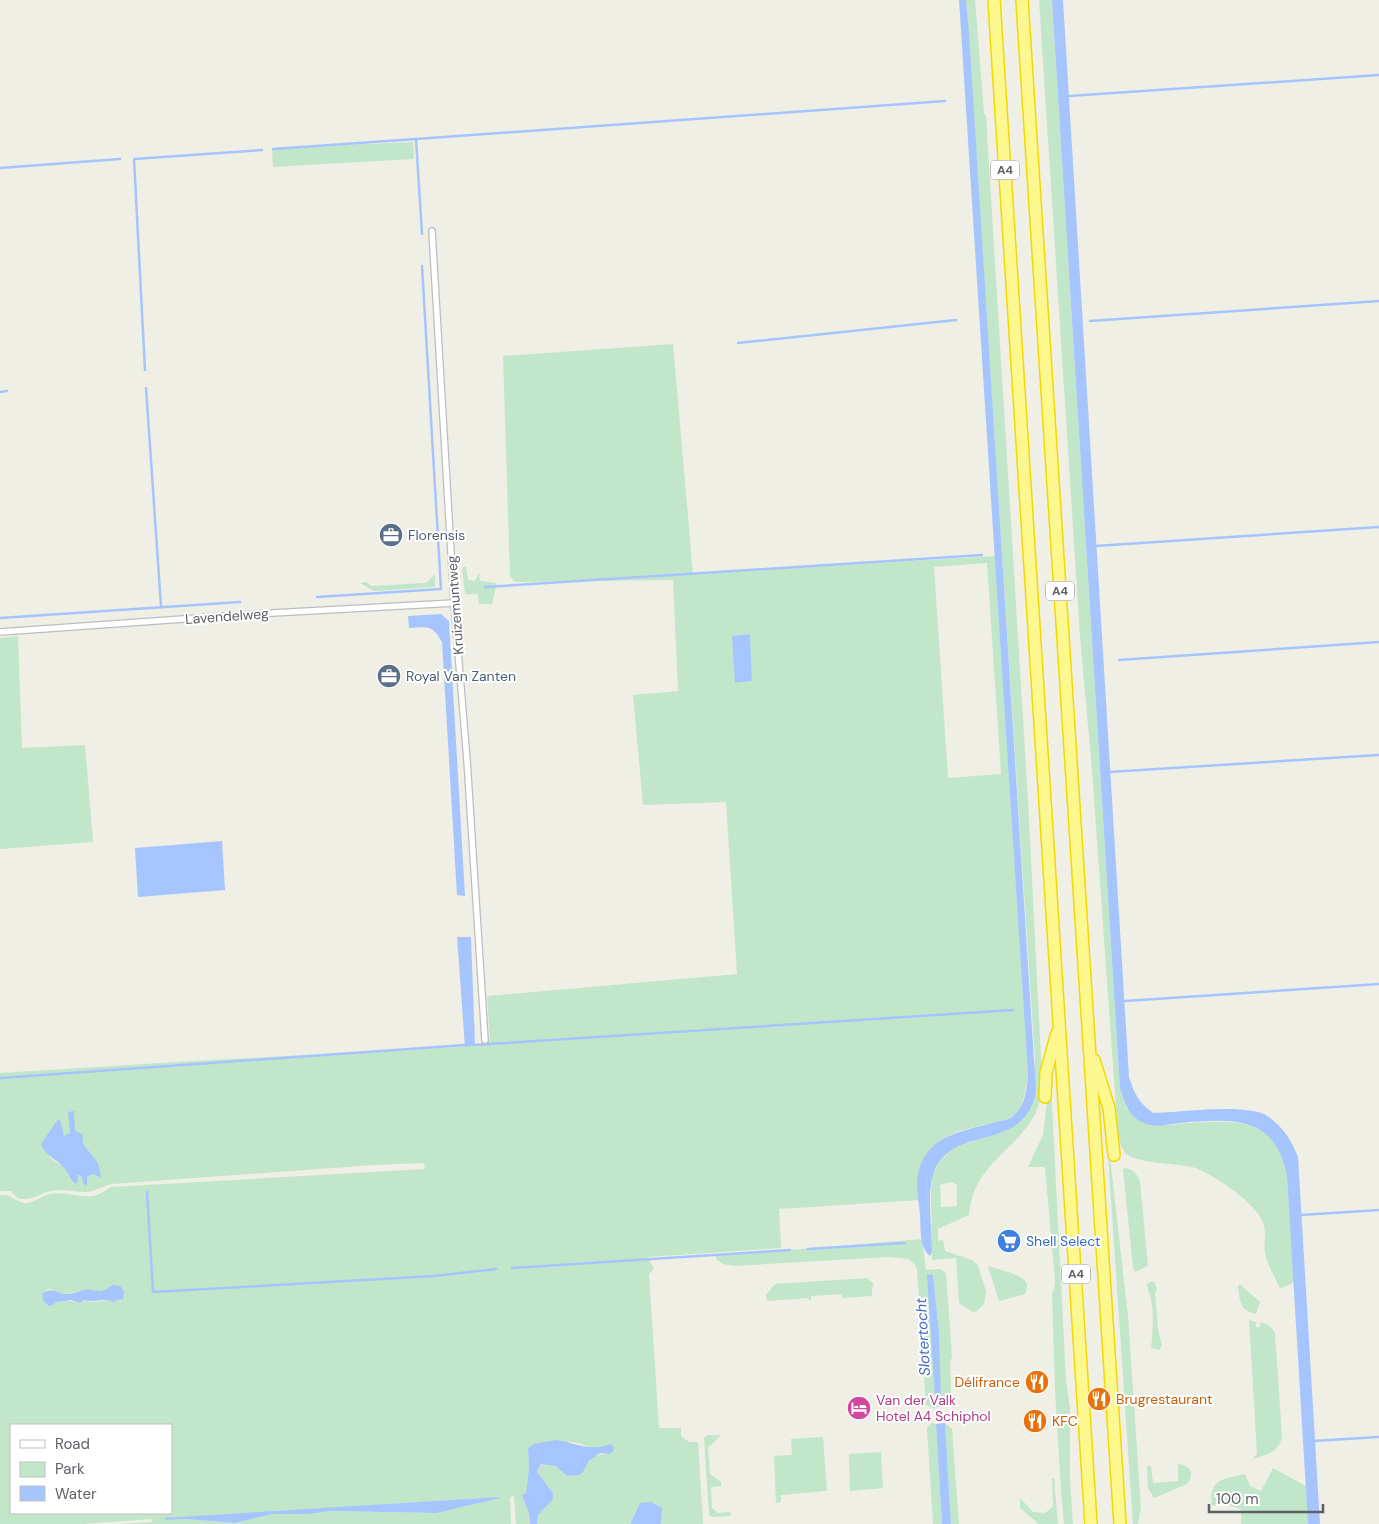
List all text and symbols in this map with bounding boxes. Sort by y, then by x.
road number: A4 [991,160,1019,180]
office icon: Florensis [378,522,404,548]
place label: Florensis [408,526,465,544]
street label: Kruizemuntweg [443,555,467,655]
road number: A4 [1046,582,1074,600]
street label: Lavendelweg [185,604,270,628]
office icon: Royal Van Zanten [376,663,402,689]
place label: Royal Van Zanten [406,667,516,685]
supermarket icon: Shell Select [996,1228,1022,1254]
place label: Shell Select [1026,1232,1101,1250]
road number: A4 [1062,1264,1090,1284]
water label: Slotertocht [911,1297,935,1377]
restaurant icon: Délifrance [1024,1369,1050,1395]
place label: Délifrance [954,1373,1020,1391]
restaurant icon: Brugrestaurant [1086,1386,1112,1412]
place label: Brugrestaurant [1116,1390,1213,1408]
place label: Van der Valk Hotel A4 Schiphol [876,1391,991,1425]
hotel icon: Van der Valk Hotel A4 Schiphol [846,1395,872,1421]
restaurant icon: KFC [1022,1408,1048,1434]
place label: KFC [1052,1412,1078,1430]
legend [10,1424,172,1514]
text: Road [55,1434,90,1454]
text: Park [55,1459,85,1479]
scale bar [1209,1482,1323,1514]
text: Water [55,1484,97,1504]
text: 100 m [1216,1489,1259,1509]

